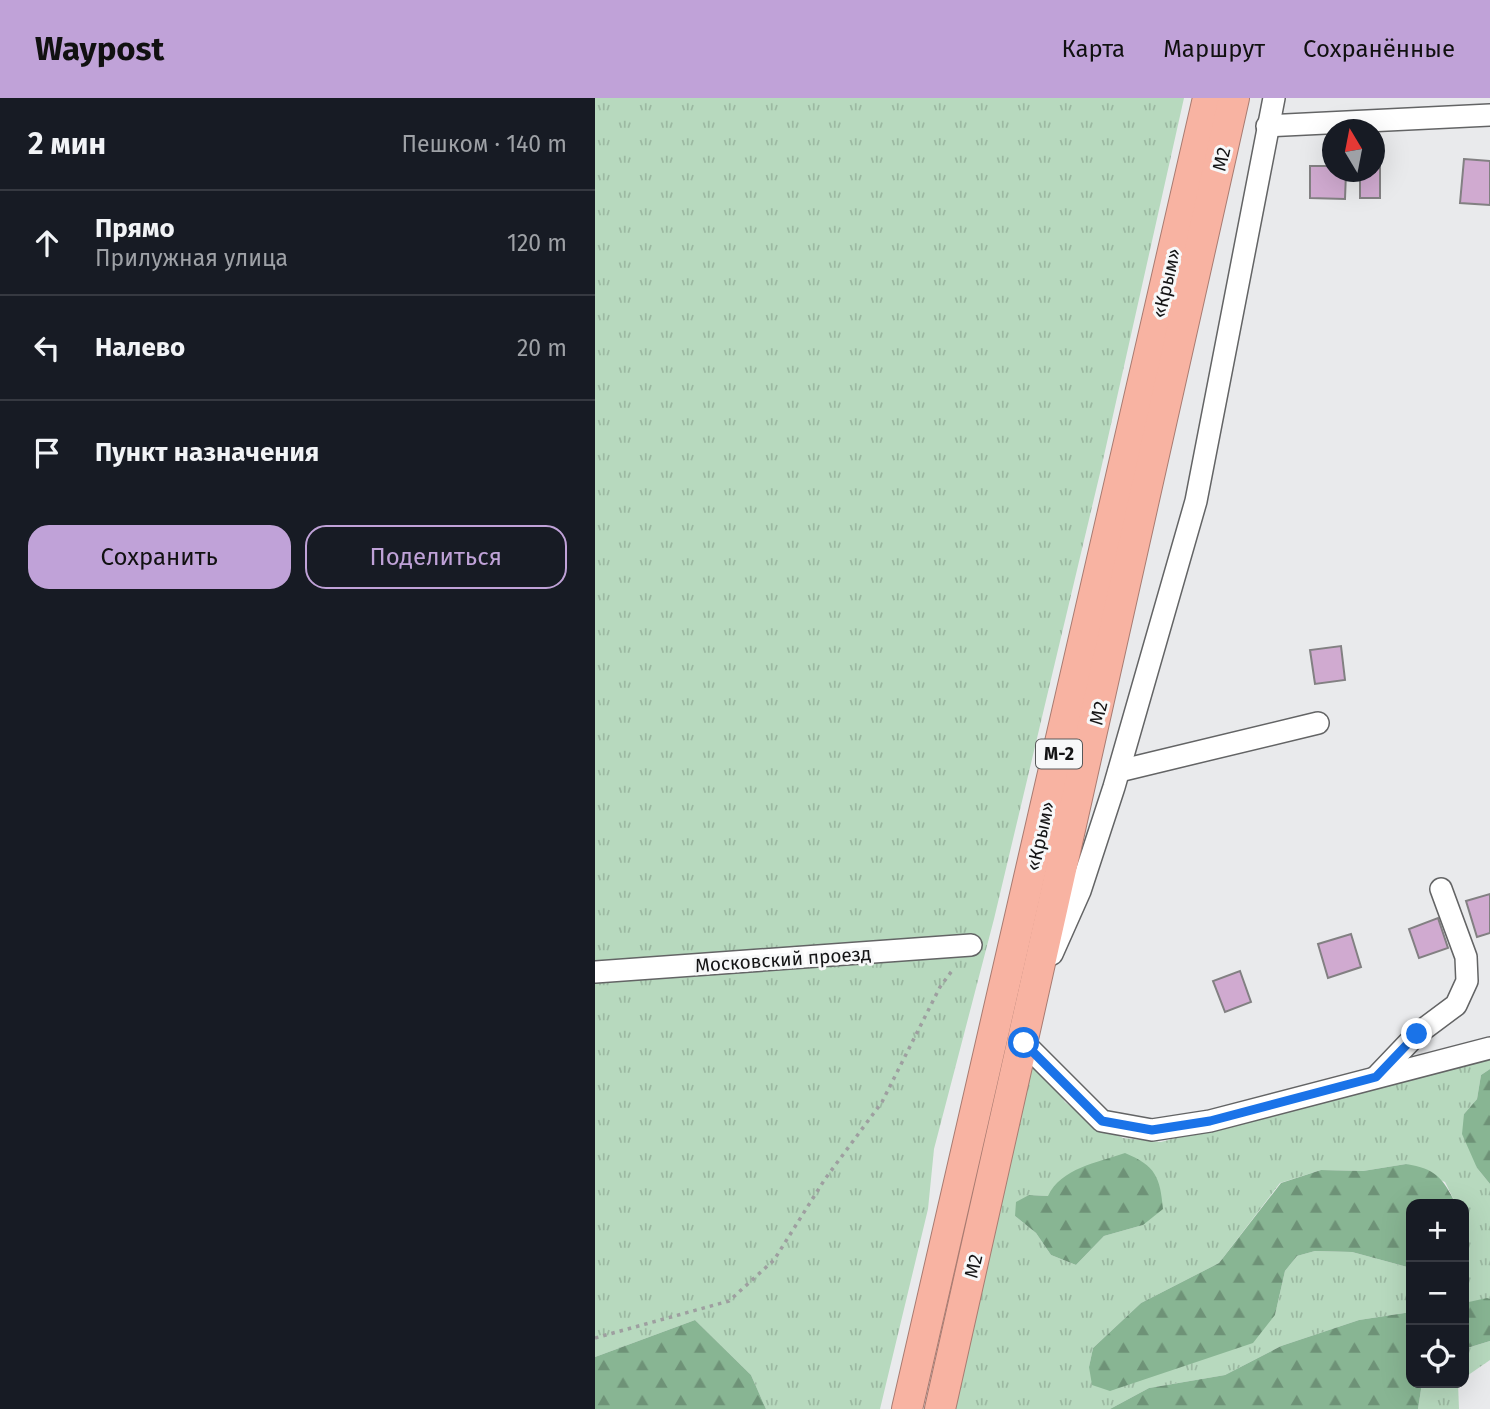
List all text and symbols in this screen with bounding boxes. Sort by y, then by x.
text: Waypost [35,29,164,69]
text: Карта [1062,35,1125,63]
text: Маршрут [1163,35,1265,63]
text: Сохранённые [1303,35,1455,63]
north arrow [1322,119,1385,182]
text: 2 мин [28,126,106,162]
text: Пешком · 140 m [401,130,567,158]
street label: М2 [1208,145,1235,173]
text: Прямо [95,213,175,244]
icon: ahead [28,224,66,262]
text: 120 m [507,229,567,257]
text: Прилужная улица [95,244,288,272]
street label: «Крым» [1147,246,1186,320]
icon: left [28,329,66,367]
text: Налево [95,332,185,363]
text: 20 m [517,334,567,362]
icon: arrive [28,434,66,472]
text: Пункт назначения [95,437,319,468]
button: Сохранить [28,525,291,589]
button: Поделиться [305,525,567,589]
street label: М2 [1085,699,1112,727]
road number: М-2 [1036,740,1082,768]
street label: «Крым» [1021,799,1060,873]
street label: Московский проезд [694,942,872,977]
route end [1401,1018,1432,1049]
route start [1008,1027,1039,1058]
map controls [1406,1199,1469,1388]
button: + [1406,1199,1469,1262]
street label: М2 [960,1252,987,1280]
button: − [1406,1262,1469,1325]
button: locate [1406,1325,1469,1388]

